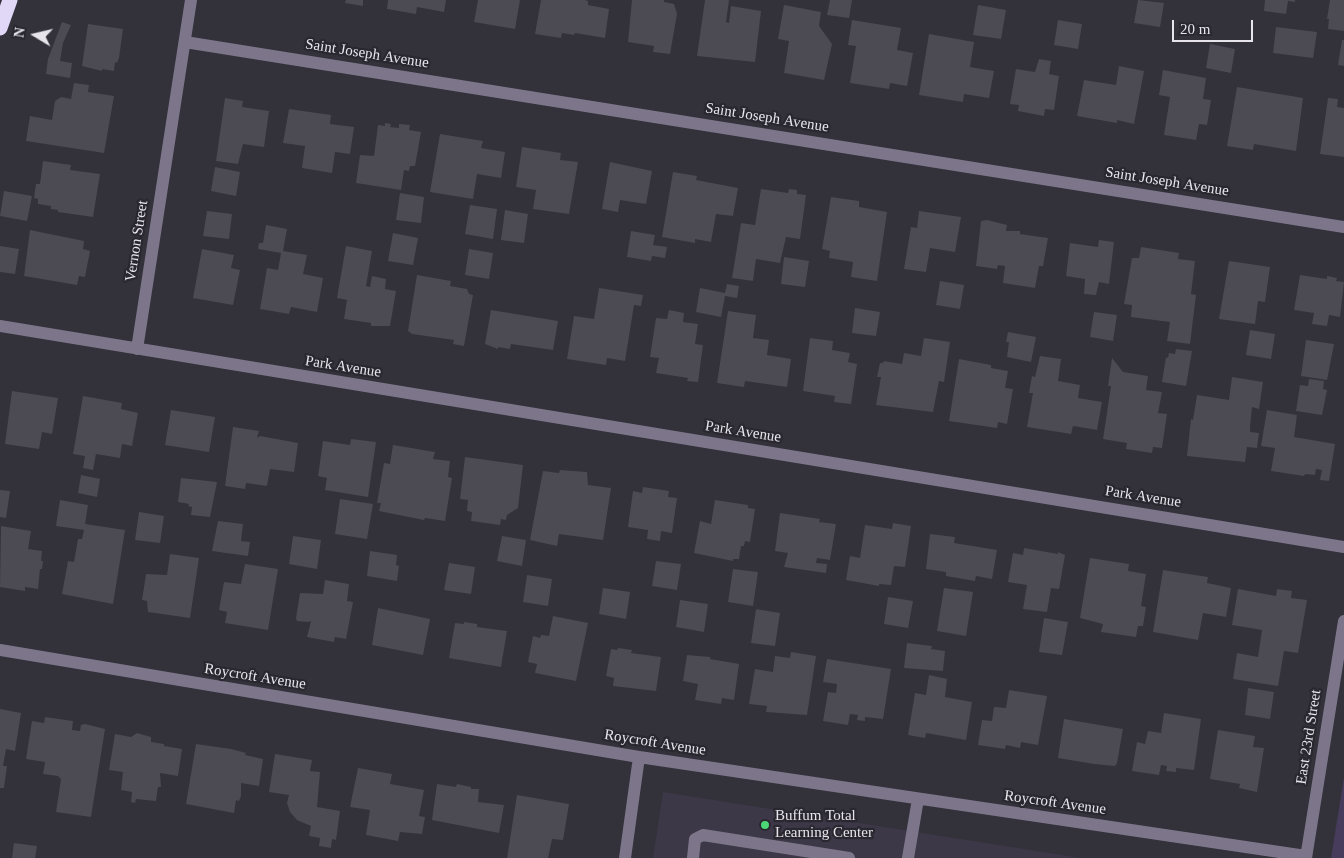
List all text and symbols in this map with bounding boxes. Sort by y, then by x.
north arrow [10,10,60,60]
scale bar [1174,10,1255,42]
text: 20 m [1180,21,1210,37]
text: N [11,26,28,39]
street label: Saint Joseph Avenue [304,35,430,73]
street label: Saint Joseph Avenue [704,99,830,137]
street label: Saint Joseph Avenue [1104,163,1230,201]
street label: Vernon Street [122,199,152,283]
street label: Park Avenue [304,352,382,382]
street label: Park Avenue [704,417,782,447]
street label: Park Avenue [1104,482,1182,512]
street label: Roycroft Avenue [203,660,307,694]
street label: East 23rd Street [1293,688,1325,786]
street label: Roycroft Avenue [603,726,707,760]
street label: Roycroft Avenue [1003,787,1107,819]
place label: Buffum Total Learning Center [775,807,873,842]
marker: Buffum Total Learning Center [759,819,771,831]

